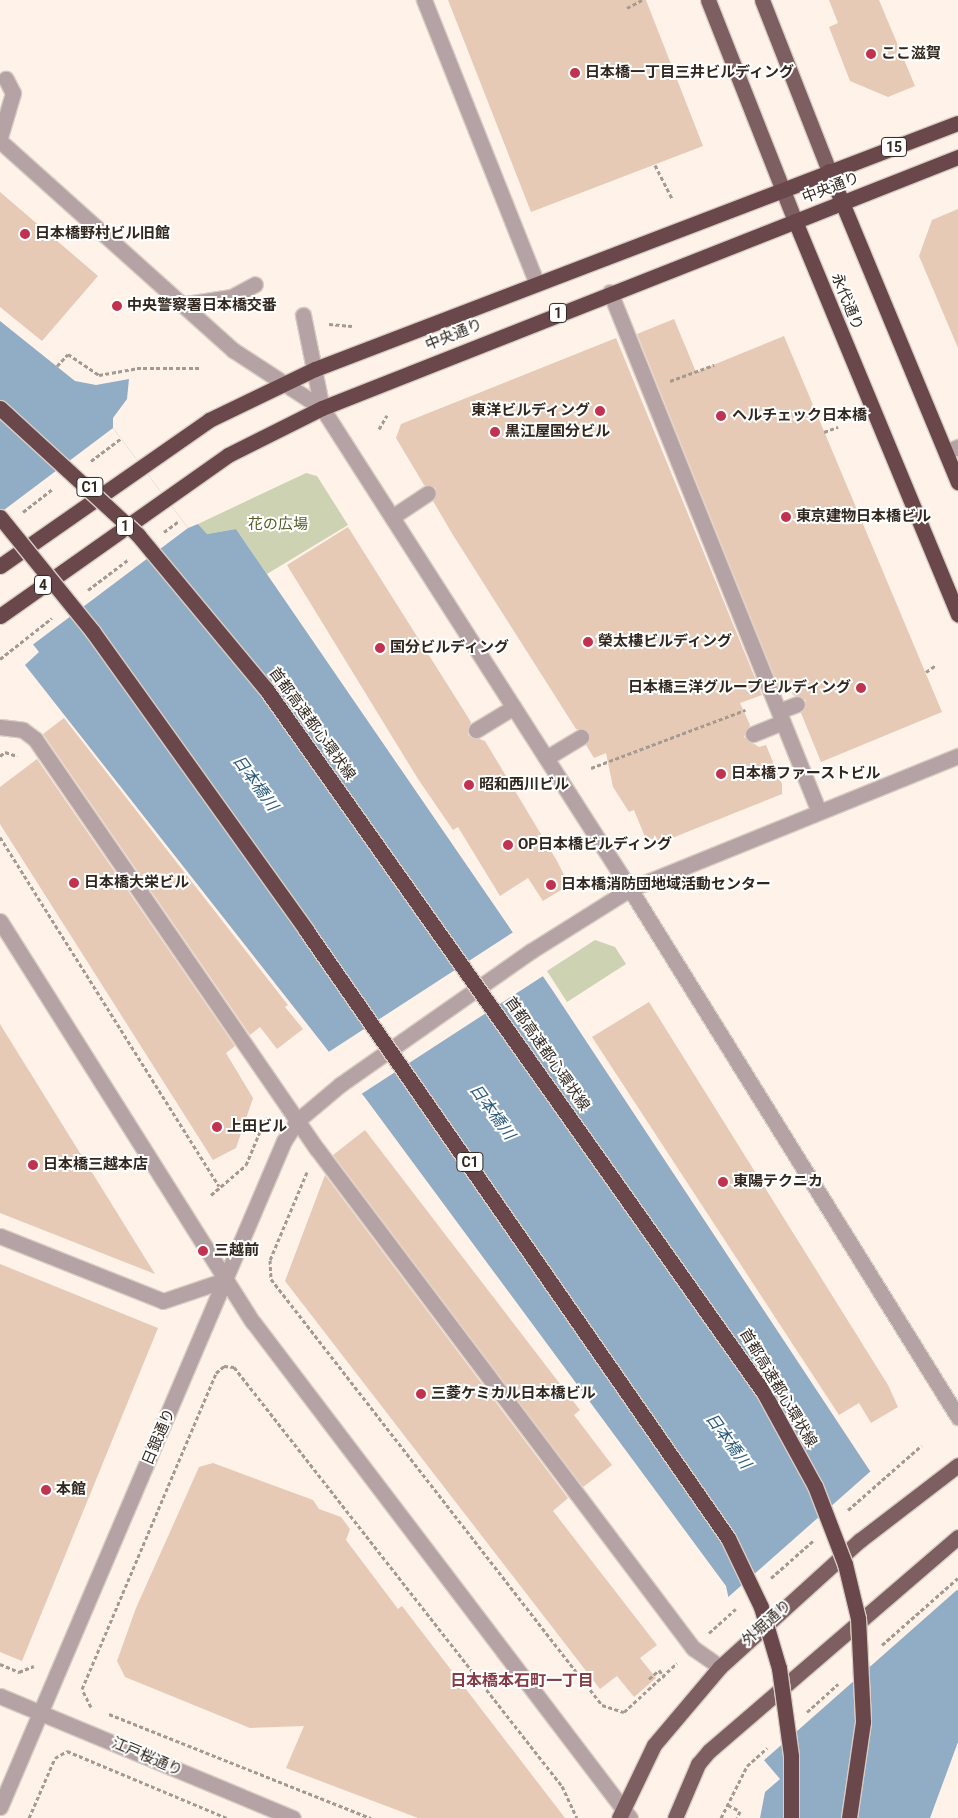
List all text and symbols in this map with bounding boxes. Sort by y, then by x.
place label: ここ滋賀 [881,45,941,63]
marker: ここ滋賀 [865,48,877,60]
place label: 日本橋一丁目三井ビルディング [585,64,795,82]
marker: 日本橋一丁目三井ビルディング [569,67,581,79]
road number: 15 [880,136,908,158]
street label: 中央通り [800,169,862,207]
place label: 日本橋野村ビル旧館 [35,225,170,243]
marker: 日本橋野村ビル旧館 [19,228,31,240]
street label: 永代通り [827,271,867,333]
place label: 中央警察署日本橋交番 [127,297,277,315]
marker: 中央警察署日本橋交番 [111,300,123,312]
road number: 1 [548,302,568,324]
street label: 中央通り [423,315,485,355]
place label: 東洋ビルディング [470,402,590,420]
marker: 東洋ビルディング [594,405,606,417]
place label: ヘルチェック日本橋 [732,407,867,425]
marker: ヘルチェック日本橋 [714,409,728,423]
place label: 黒江屋国分ビル [505,423,610,441]
marker: 黒江屋国分ビル [489,426,501,438]
road number: C1 [76,476,104,498]
place label: 東京建物日本橋ビル [796,508,931,526]
marker: 東京建物日本橋ビル [780,511,792,523]
road number: 1 [115,514,135,538]
park label: 花の広場 [248,516,308,534]
road number: 4 [33,574,53,596]
place label: 榮太樓ビルディング [598,633,733,651]
marker: 榮太樓ビルディング [582,636,594,648]
place label: 国分ビルディング [390,639,510,657]
marker: 国分ビルディング [374,642,386,654]
street label: 首都高速都心環状線 [265,664,359,784]
place label: 日本橋三洋グループビルディング [626,679,851,697]
marker: 日本橋三洋グループビルディング [855,682,867,694]
water label: 日本橋川 [228,751,282,815]
place label: 日本橋ファーストビル [731,765,881,783]
marker: 日本橋ファーストビル [715,768,727,780]
place label: 昭和西川ビル [479,776,569,794]
marker: 昭和西川ビル [463,779,475,791]
place label: OP日本橋ビルディング [518,836,673,854]
marker: OP日本橋ビルディング [502,839,514,851]
place label: 日本橋大栄ビル [84,874,189,892]
place label: 日本橋消防団地域活動センター [561,876,771,894]
marker: 日本橋大栄ビル [68,877,80,889]
marker: 日本橋消防団地域活動センター [545,879,557,891]
street label: 首都高速都心環状線 [501,994,593,1114]
water label: 日本橋川 [465,1080,519,1144]
place label: 上田ビル [227,1118,287,1136]
marker: 上田ビル [211,1121,223,1133]
road number: C1 [456,1150,484,1174]
place label: 日本橋三越本店 [43,1156,148,1174]
marker: 日本橋三越本店 [27,1159,39,1171]
place label: 東陽テクニカ [733,1173,823,1191]
marker: 東陽テクニカ [717,1176,729,1188]
place label: 三越前 [214,1242,259,1260]
marker: 三越前 [196,1244,210,1258]
street label: 首都高速都心環状線 [736,1326,820,1450]
place label: 三菱ケミカル日本橋ビル [431,1385,596,1403]
marker: 三菱ケミカル日本橋ビル [415,1388,427,1400]
street label: 日銀通り [139,1406,179,1468]
water label: 日本橋川 [701,1409,755,1473]
place label: 本館 [56,1481,86,1499]
marker: 本館 [40,1484,52,1496]
street label: 外堀通り [739,1596,795,1650]
district label: 日本橋本石町一丁目 [450,1671,594,1691]
street label: 江戸桜通り [109,1734,185,1780]

